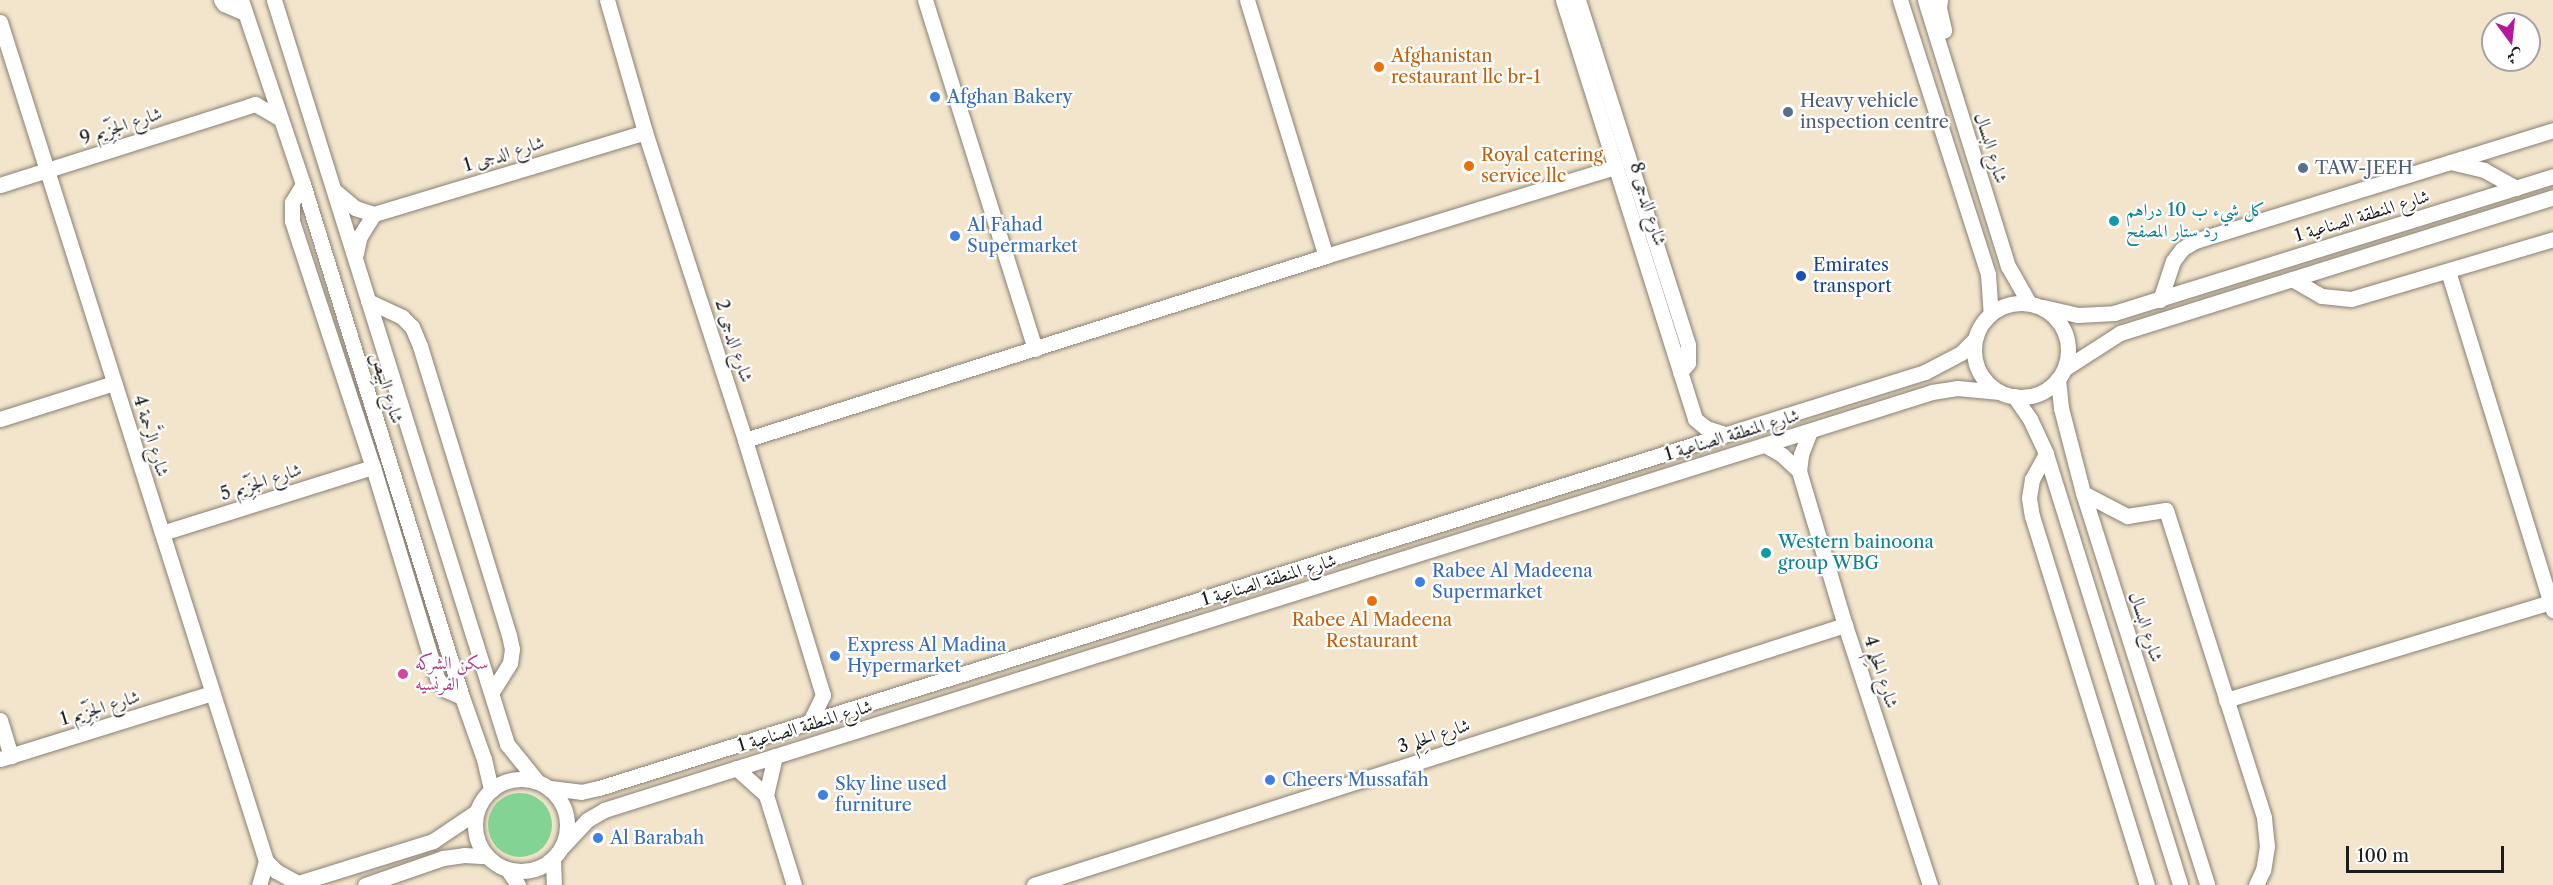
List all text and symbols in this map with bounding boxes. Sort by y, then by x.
north arrow [2481,12,2541,72]
place label: Afghanistan restaurant llc br-1 [1391,46,1541,88]
text: ش [2505,46,2525,69]
marker: Afghanistan restaurant llc br-1 [1372,60,1386,74]
place label: Afghan Bakery [947,86,1072,108]
marker: Afghan Bakery [928,90,942,104]
place label: Heavy vehicle inspection centre [1800,91,1949,134]
street label: شارع الجَزِّيم 9 [77,103,165,149]
marker: Heavy vehicle inspection centre [1781,105,1795,119]
street label: شارع البسال [1970,110,2012,186]
street label: شارع الدجى 1 [461,131,547,177]
place label: Royal catering service llc [1481,145,1603,188]
place label: TAW-JEEH [2315,157,2413,179]
marker: Royal catering service llc [1462,159,1476,173]
street label: شارع الدجى 8 [1625,160,1671,248]
marker: TAW-JEEH [2296,161,2310,175]
street label: شارع المنطقة الصناعية 1 [2292,185,2432,247]
place label: كل شيء ب 10 دراهم رد ستار المصفح [2126,200,2265,242]
marker: كل شيء ب 10 دراهم رد ستار المصفح [2107,214,2121,228]
place label: Al Fahad Supermarket [967,215,1078,258]
marker: Al Fahad Supermarket [948,229,962,243]
place label: Emirates transport [1813,255,1892,298]
marker: Emirates transport [1794,269,1808,283]
street label: شارع الدجى 2 [710,297,758,385]
street label: شارع البِيص [366,350,408,426]
street label: شارع الرَّحمة 4 [128,393,174,479]
street label: شارع المنطقة الصناعية 1 [1662,404,1802,466]
street label: شارع الجَزِّيم 5 [218,459,304,505]
place label: Western bainoona group WBG [1778,532,1934,574]
marker: Western bainoona group WBG [1759,546,1773,560]
street label: شارع المنطقة الصناعية 1 [1199,549,1339,611]
place label: Rabee Al Madeena Supermarket [1432,561,1593,604]
marker: Rabee Al Madeena Supermarket [1413,575,1427,589]
street label: شارع البسال [2124,589,2168,665]
marker: Rabee Al Madeena Restaurant [1365,594,1379,608]
place label: Rabee Al Madeena Restaurant [1291,610,1453,652]
street label: شارع الحِلم 4 [1859,633,1903,711]
place label: Express Al Madina Hypermarket [847,635,1007,678]
marker: Express Al Madina Hypermarket [828,649,842,663]
place label: سكن الشركه الفرنسيه [415,653,488,696]
marker: سكن الشركه الفرنسيه [396,667,410,681]
street label: شارع الجَزِّيم 1 [58,686,142,730]
street label: شارع المنطقة الصناعية 1 [735,695,875,757]
street label: شارع الحِلم 3 [1395,714,1473,758]
place label: Cheers Mussafah [1282,769,1429,791]
marker: Cheers Mussafah [1263,773,1277,787]
place label: Sky line used furniture [835,774,948,816]
marker: Sky line used furniture [816,788,830,802]
place label: Al Barabah [610,827,704,849]
marker: Al Barabah [591,831,605,845]
scale bar [2349,834,2506,872]
text: 100 m [2357,845,2409,867]

